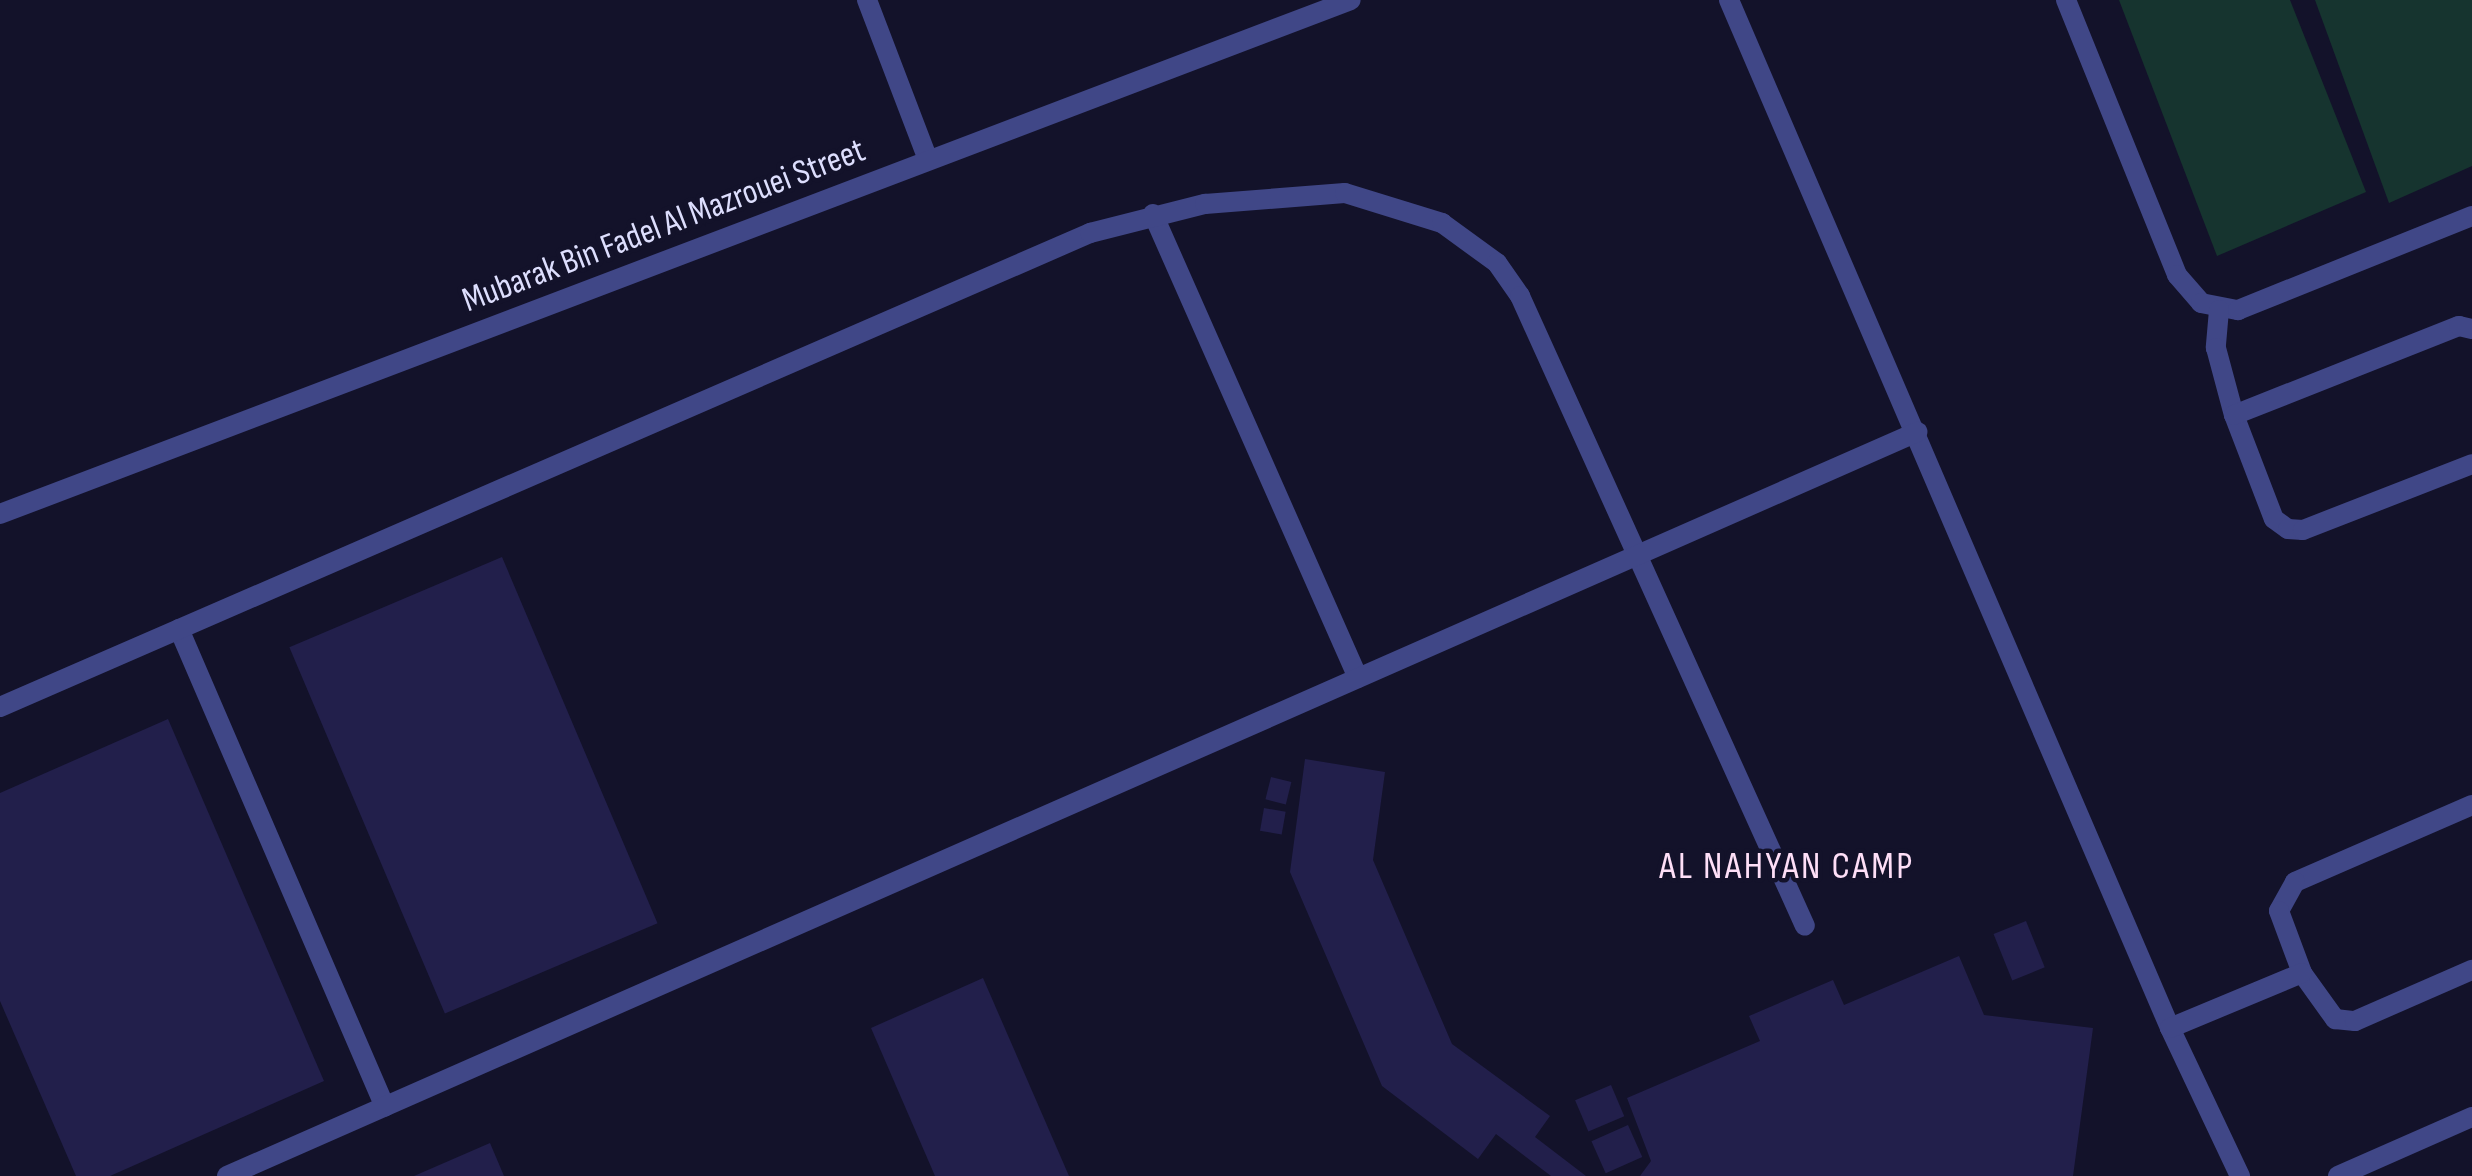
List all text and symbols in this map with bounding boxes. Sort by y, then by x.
street label: Mubarak Bin Fadel Al Mazrouei Street [457,130,871,322]
district label: AL NAHYAN CAMP [1659,844,1915,890]

